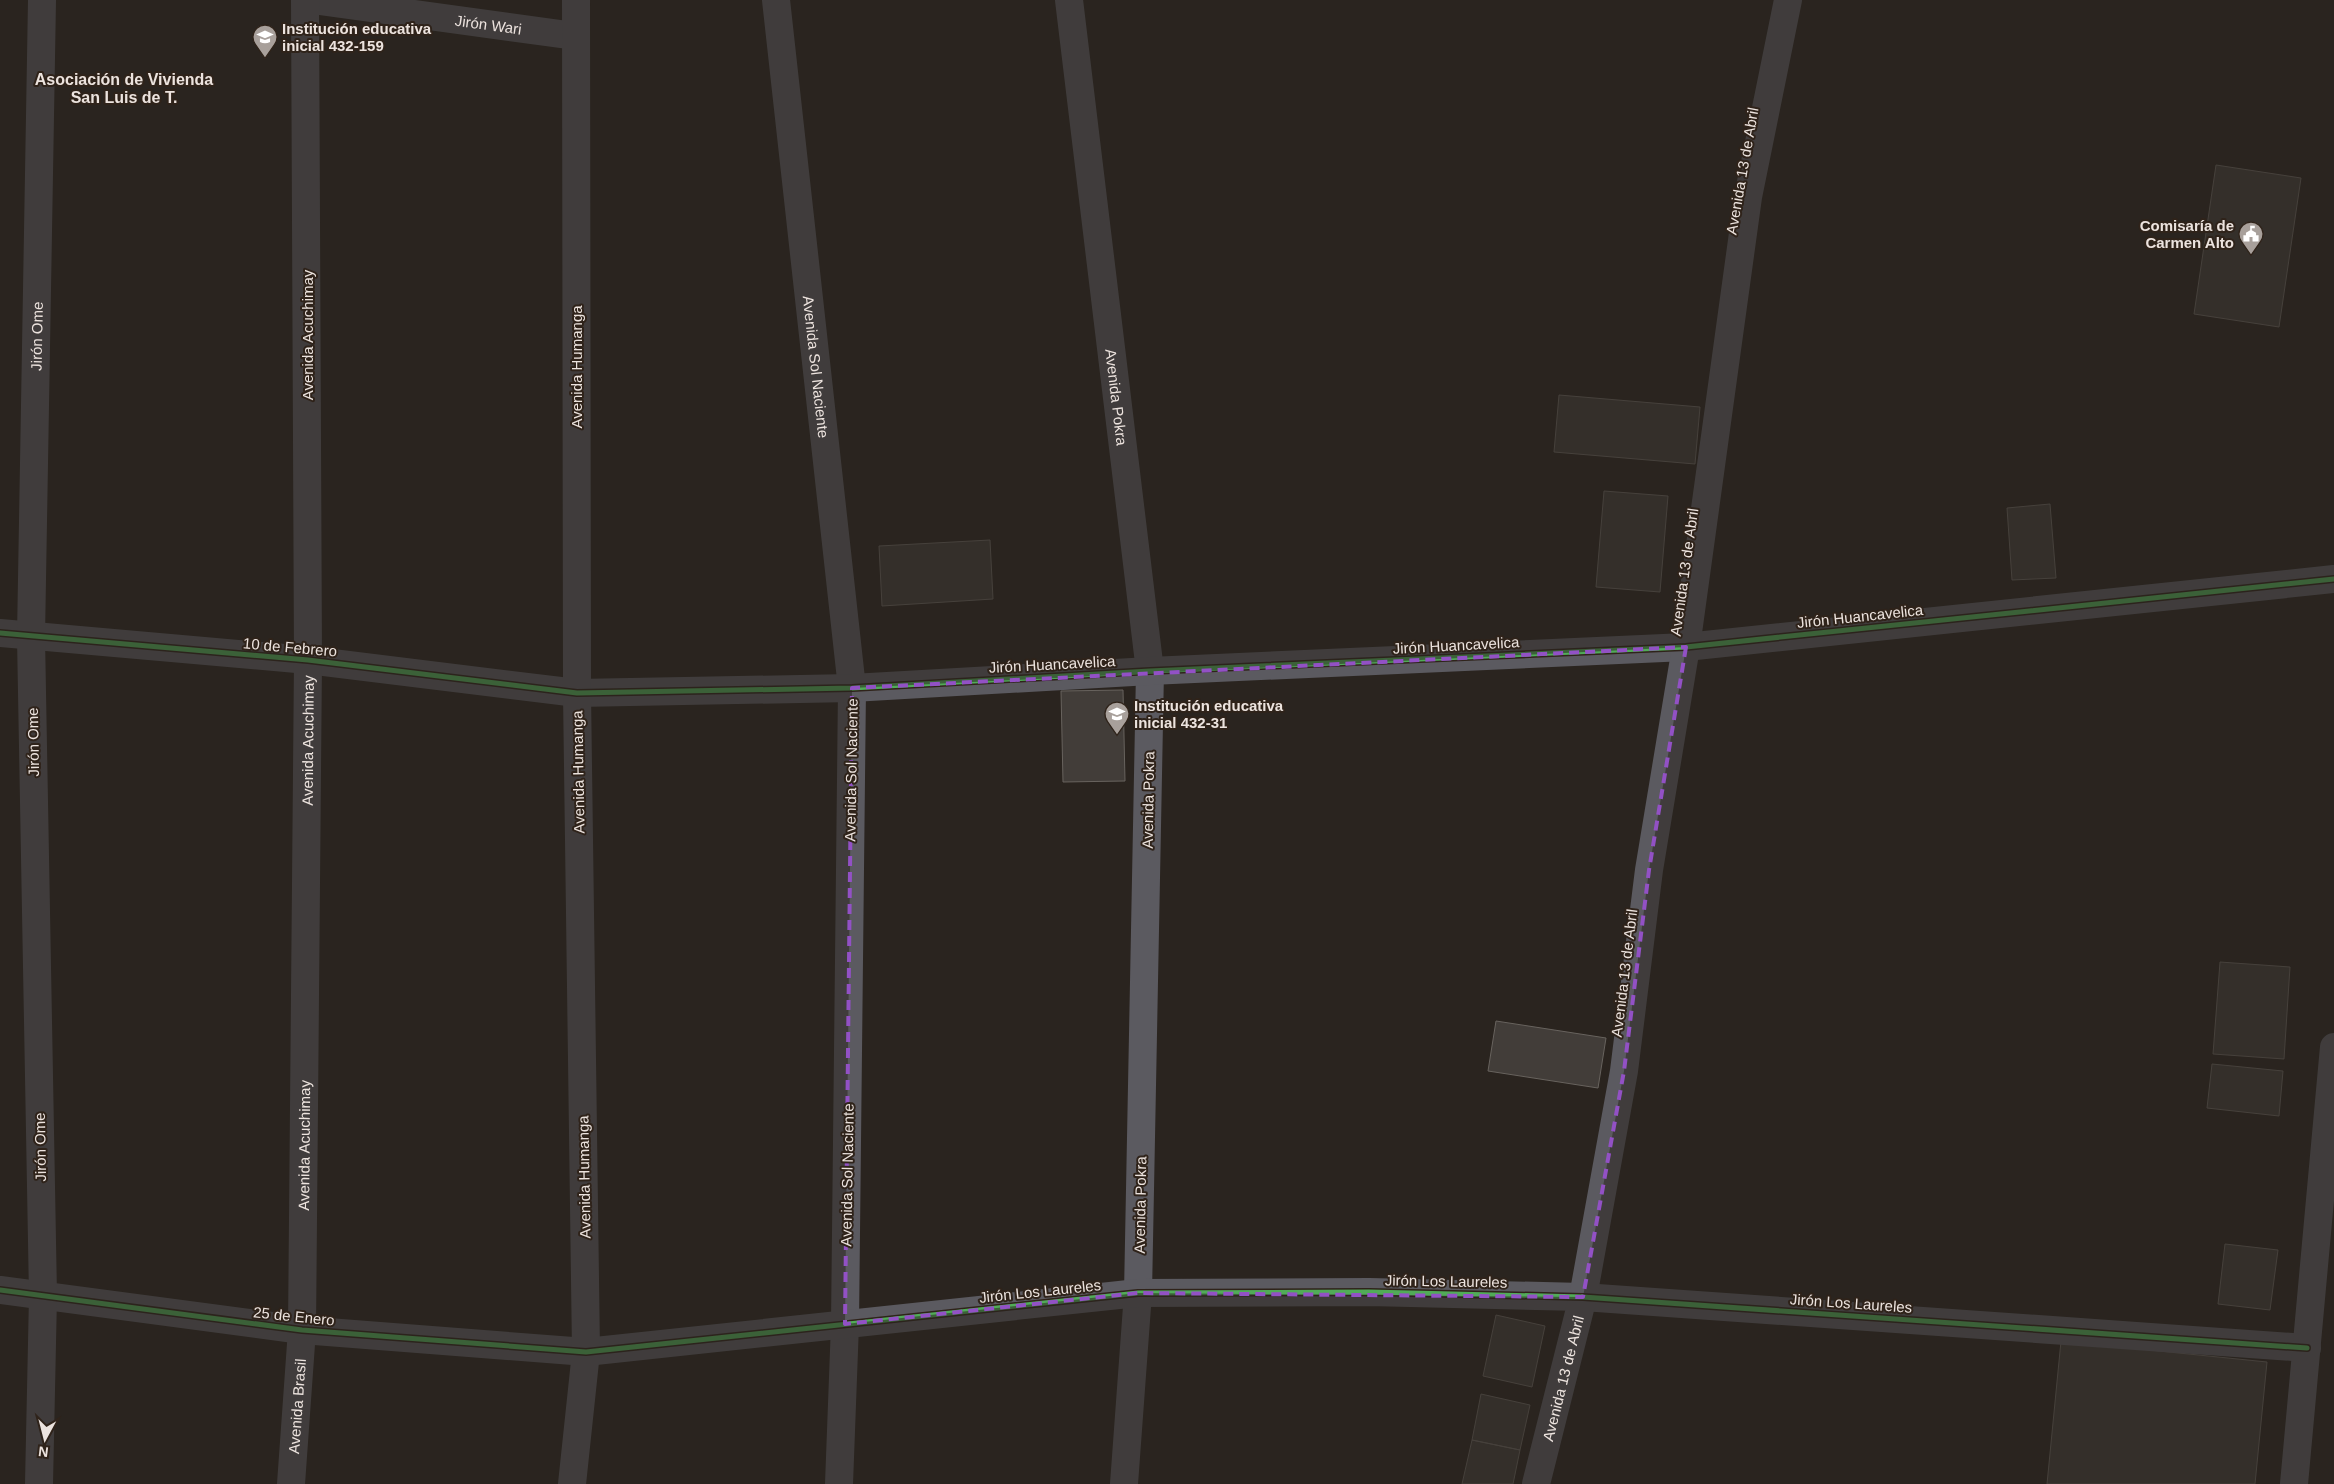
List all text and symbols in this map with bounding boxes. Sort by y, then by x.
street label: Jirón Wari [454,11,523,37]
place label: Institución educativa inicial 432-159 [282,20,432,54]
school or university icon: Institución educativa inicial 432-159 [252,24,278,58]
district label: Asociación de Vivienda San Luis de T. [35,71,213,106]
street label: Avenida 13 de Abril [1722,106,1762,236]
place label: Comisaría de Carmen Alto [2140,217,2234,251]
public building icon: Comisaría de Carmen Alto [2238,221,2264,255]
street label: Avenida Acuchimay [299,269,316,400]
street label: Avenida Sol Naciente [800,295,833,439]
street label: Jirón Ome [27,301,45,371]
street label: Avenida Humanga [568,305,585,429]
street label: Avenida Pokra [1103,348,1131,447]
street label: Avenida 13 de Abril [1667,507,1701,637]
street label: Jirón Huancavelica [1796,601,1925,631]
street label: Jirón Huancavelica [1392,633,1520,657]
street label: 10 de Febrero [242,634,338,660]
street label: Jirón Huancavelica [988,652,1116,676]
street label: Avenida Acuchimay [298,674,316,806]
place label: Institución educativa inicial 432-31 [1134,697,1284,731]
street label: Avenida Sol Naciente [841,698,861,842]
school or university icon: Institución educativa inicial 432-31 [1104,701,1130,735]
street label: Jirón Ome [24,707,42,777]
street label: Avenida Humanga [568,710,588,834]
street label: Avenida Pokra [1139,751,1157,849]
street label: Avenida 13 de Abril [1608,908,1640,1038]
street label: Avenida Acuchimay [295,1079,313,1211]
street label: Avenida Sol Naciente [837,1103,857,1247]
street label: Jirón Ome [31,1112,49,1182]
street label: Avenida Humanga [574,1115,594,1239]
street label: Avenida Pokra [1131,1156,1149,1254]
street label: Jirón Los Laureles [1385,1271,1507,1291]
street label: Jirón Los Laureles [978,1276,1102,1306]
street label: Jirón Los Laureles [1789,1290,1913,1316]
street label: 25 de Enero [252,1303,336,1329]
street label: Avenida 13 de Abril [1539,1314,1587,1443]
street label: Avenida Brasil [285,1358,308,1455]
north arrow [20,1414,70,1464]
text: N [37,1443,49,1460]

